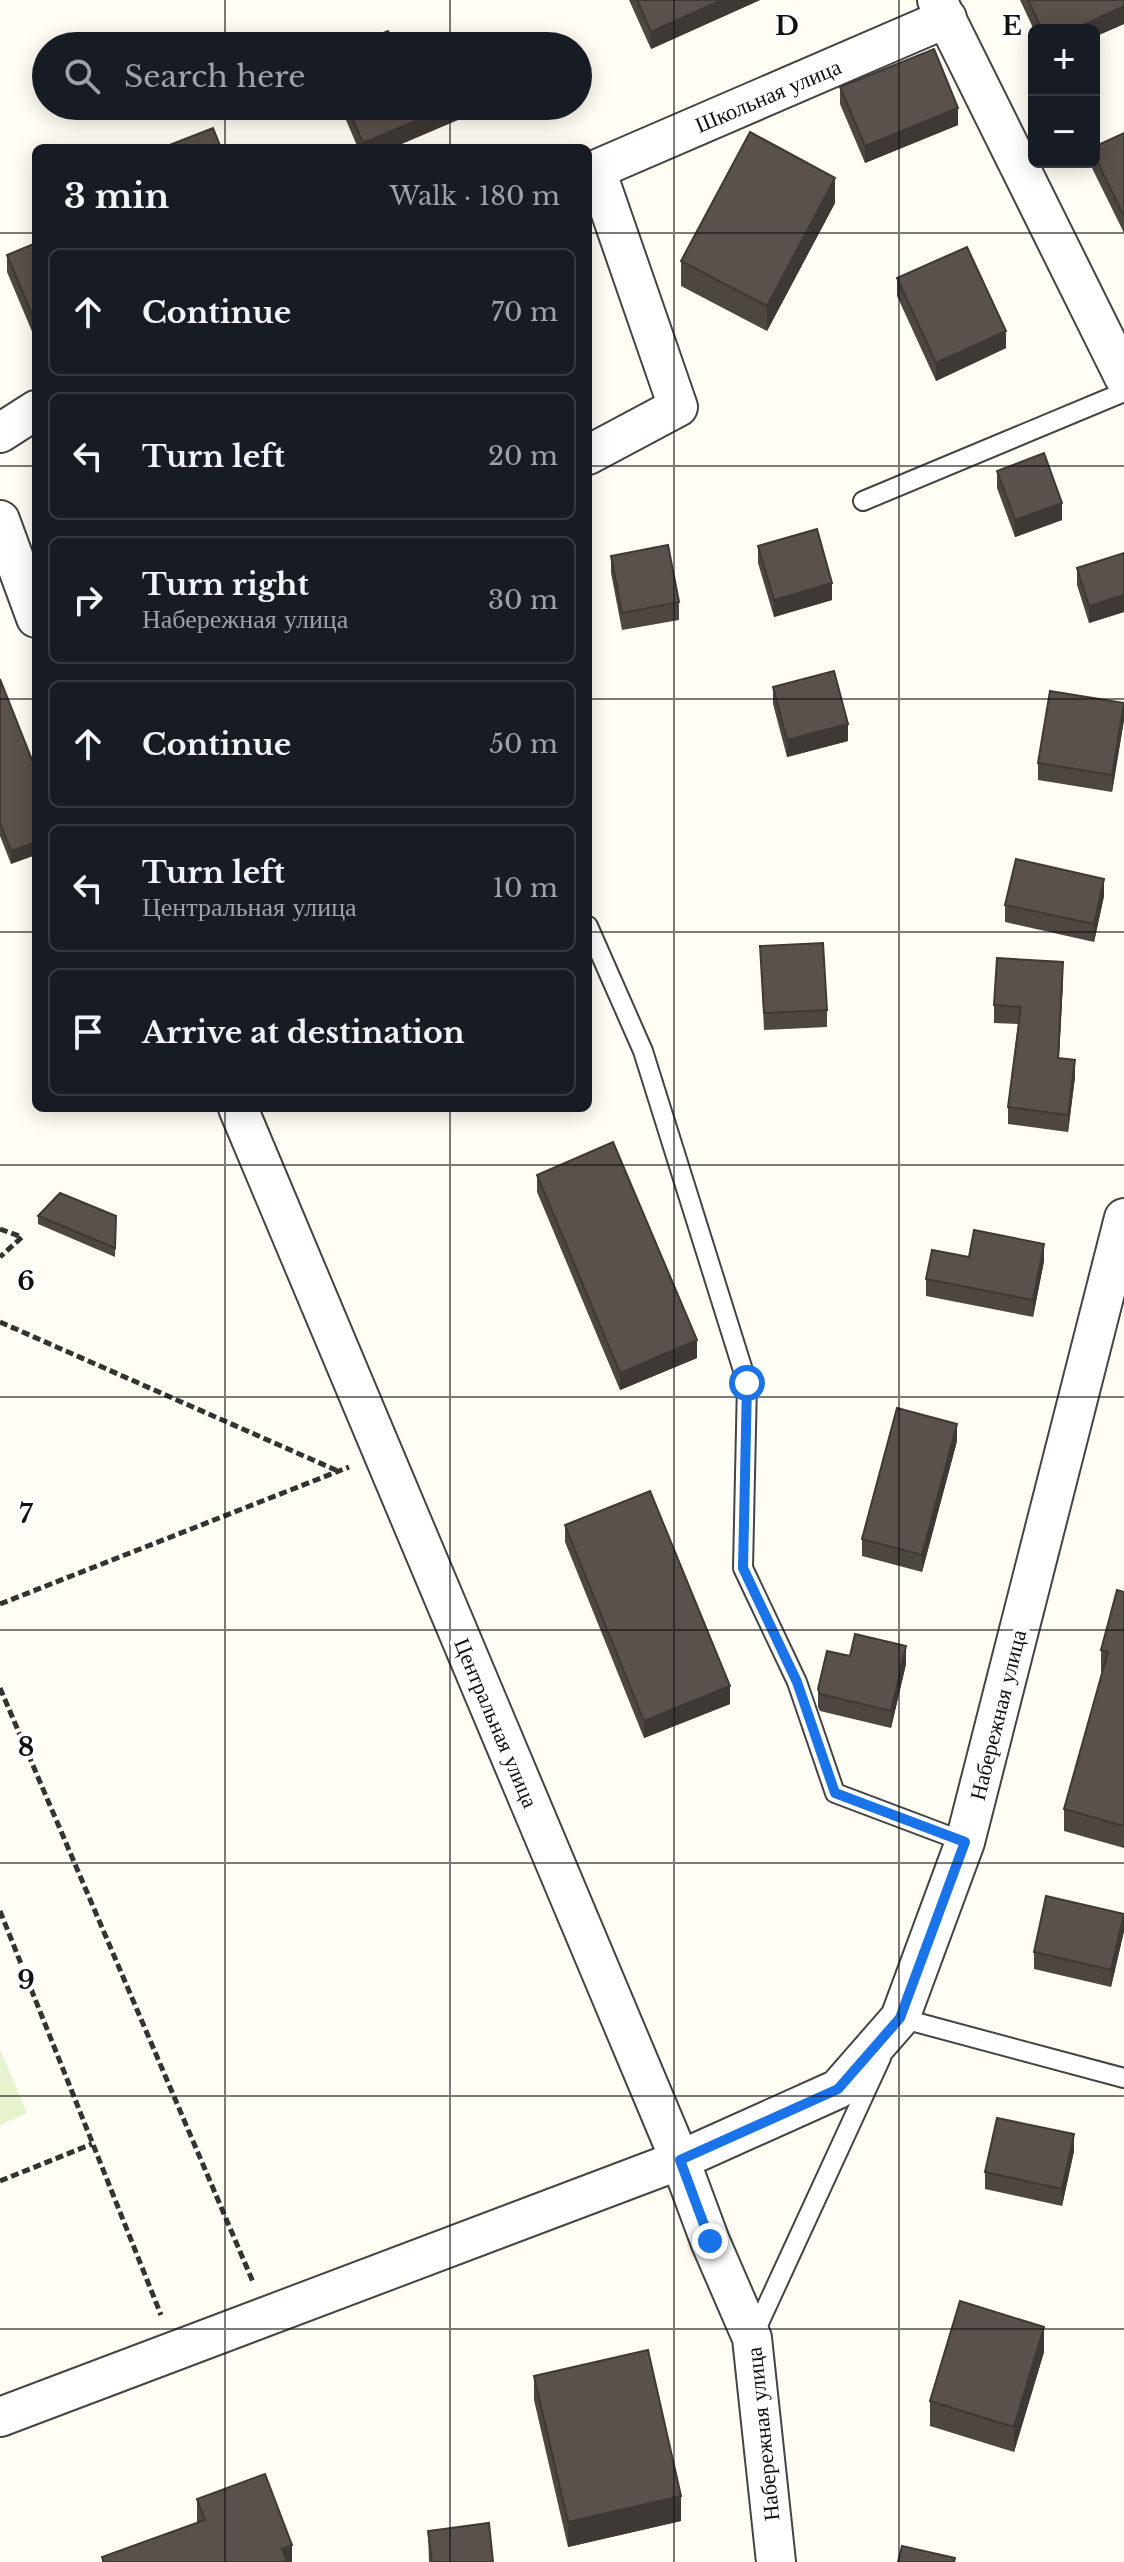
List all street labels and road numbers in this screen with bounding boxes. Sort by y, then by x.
street label: Школьная улица [691,53,845,139]
street label: Набережная улица [964,1627,1032,1803]
street label: Центральная улица [448,1634,544,1812]
street label: Набережная улица [740,2346,786,2522]

